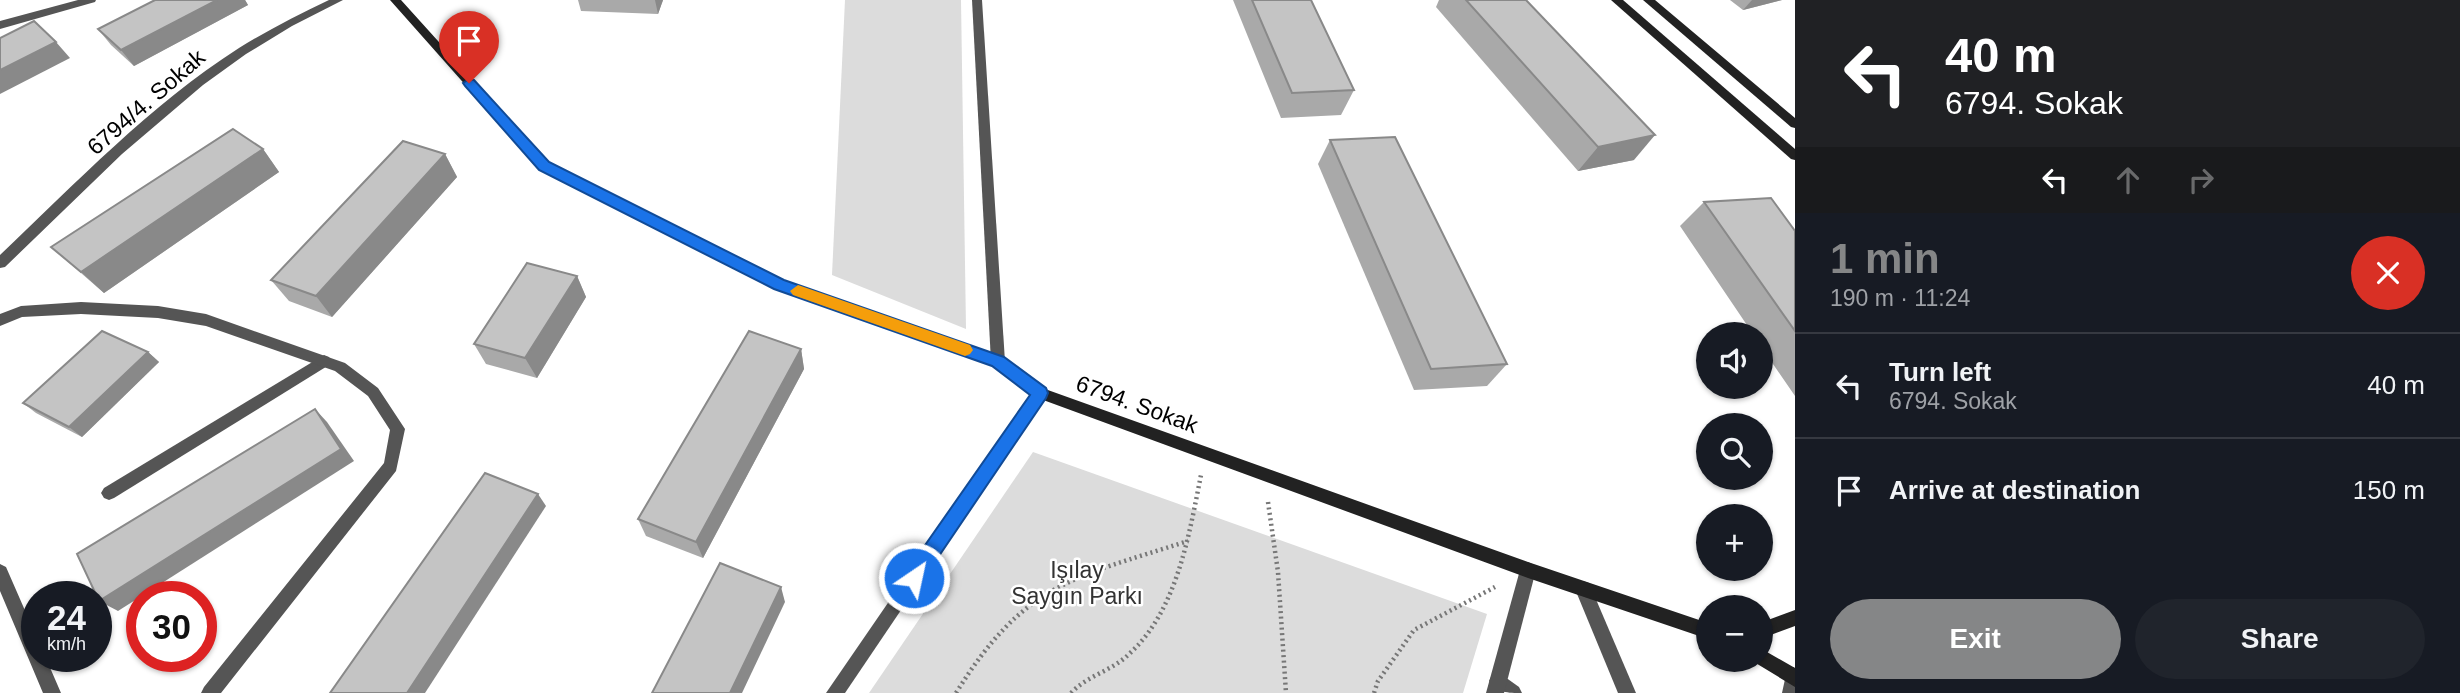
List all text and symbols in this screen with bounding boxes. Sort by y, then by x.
pin [439,11,499,83]
icon: arrive [450,22,488,60]
icon: left [1830,28,1921,119]
text: 40 m [1945,28,2057,82]
street label: 6794/4. Sokak [82,44,210,160]
text: 6794. Sokak [1945,85,2123,121]
icon: left [2036,161,2074,199]
icon: ahead [2109,161,2147,199]
icon: right [2182,161,2220,199]
text: 1 min [1830,235,1940,282]
button: close [2351,236,2425,310]
text: 190 m · 11:24 [1830,285,1970,311]
map controls [1696,322,1773,672]
button: sound [1696,322,1773,399]
text: Turn left [1889,357,1991,387]
icon: left [1830,367,1868,405]
street label: 6794. Sokak [1072,370,1202,438]
text: 40 m [2367,370,2425,400]
text: 6794. Sokak [1889,388,2017,414]
button: search [1696,413,1773,490]
icon: arrive [1830,472,1868,510]
text: Arrive at destination [1889,475,2140,505]
text: 150 m [2353,475,2425,505]
button: + [1696,504,1773,581]
position arrow [877,541,951,615]
park label: Işılay Saygın Parkı [1011,557,1143,609]
speed limit sign: 30 [126,581,217,672]
button: − [1696,595,1773,672]
text: 24 [47,598,86,637]
button: Exit [1830,599,2121,679]
button: Share [2135,599,2425,679]
text: km/h [47,634,86,654]

